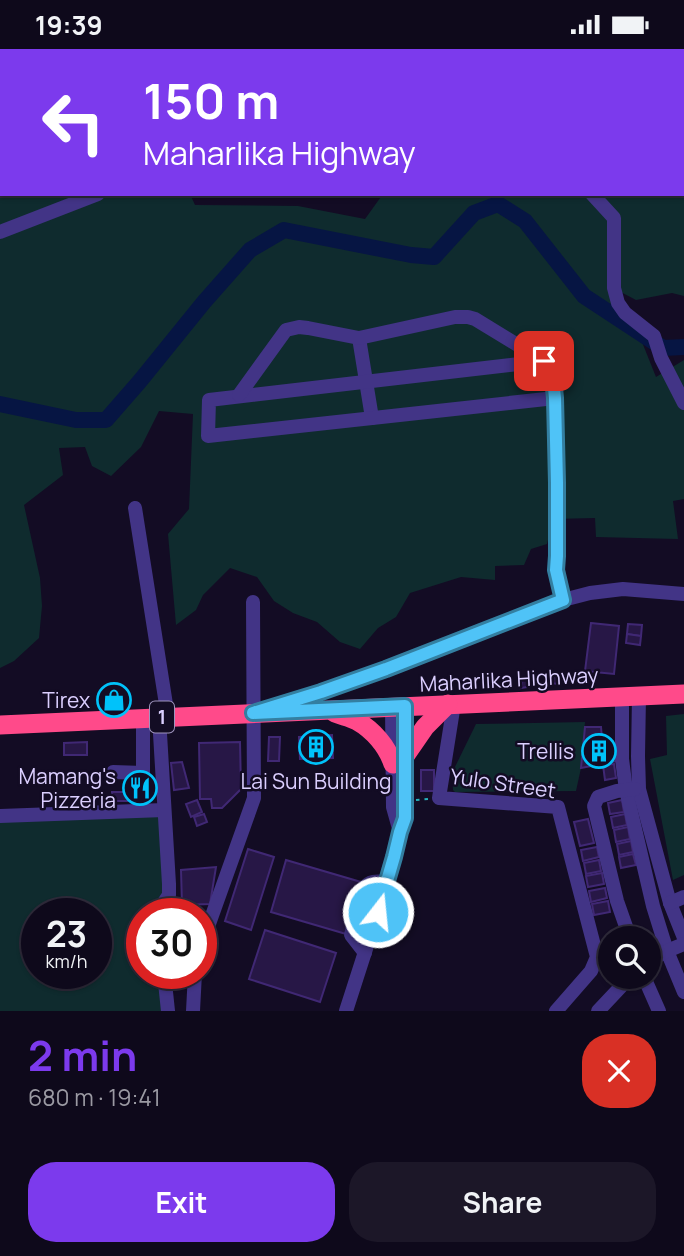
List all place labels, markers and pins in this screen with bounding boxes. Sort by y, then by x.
pin [514,331,574,391]
shop icon: Tirex [95,681,133,719]
place label: Tirex [42,686,90,714]
building icon: Lai Sun Building [297,728,335,766]
building icon: Trellis [580,732,618,770]
place label: Trellis [517,737,574,765]
place label: Mamang's Pizzeria [18,762,116,814]
place label: Lai Sun Building [241,767,392,795]
restaurant icon: Mamang's Pizzeria [121,769,159,807]

